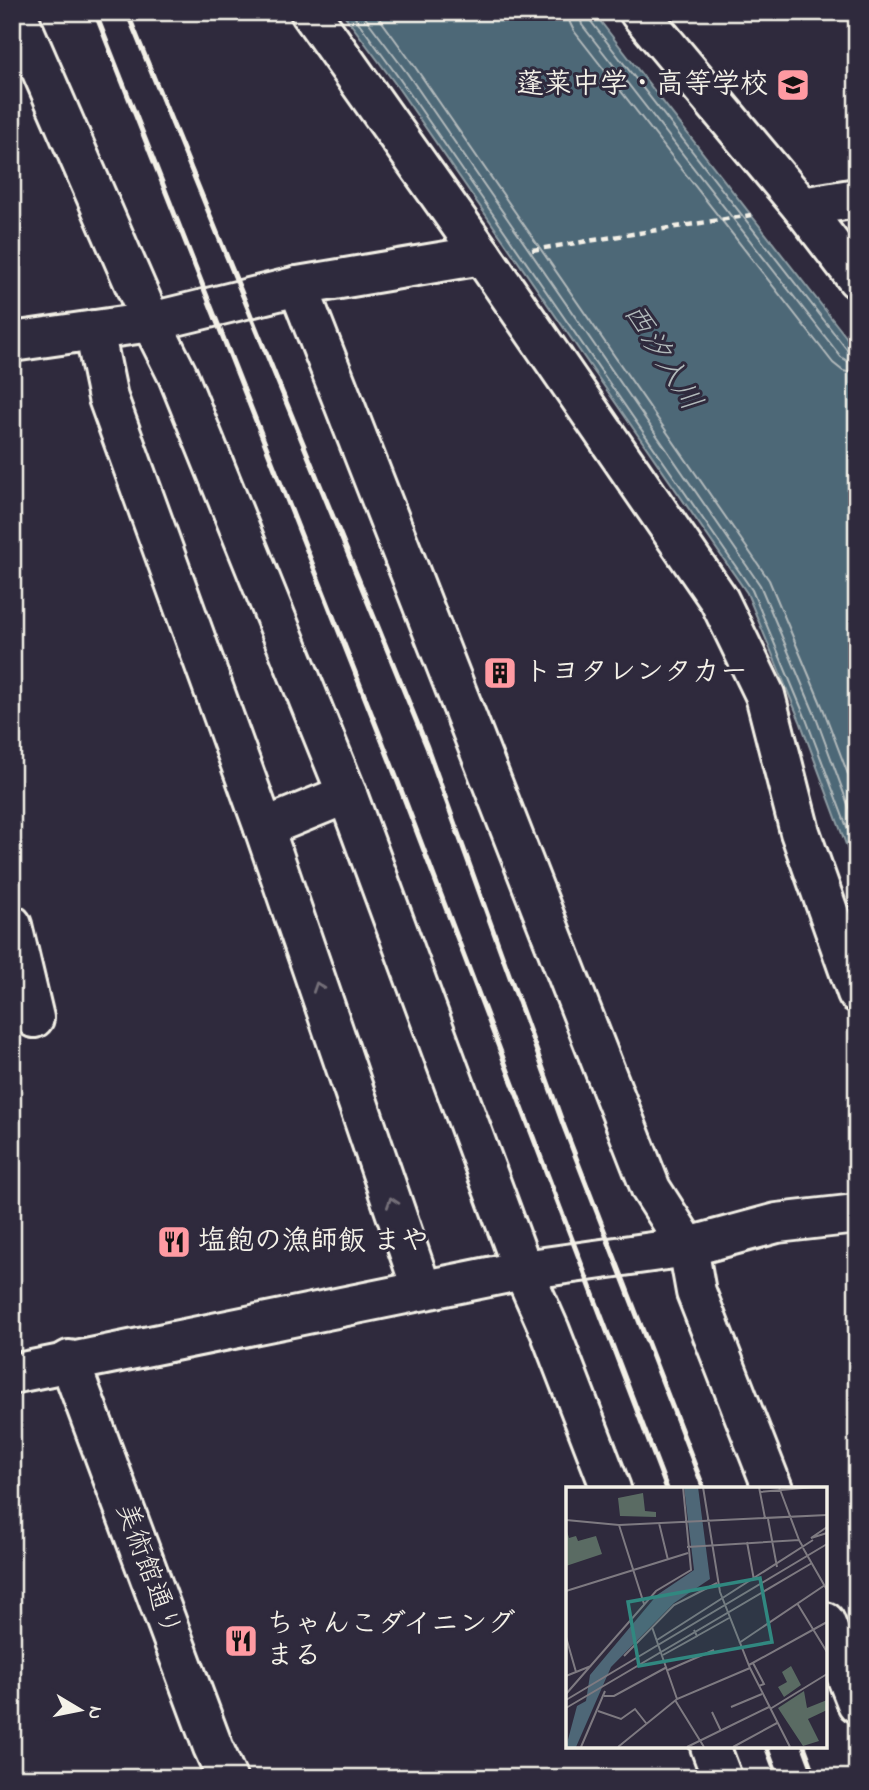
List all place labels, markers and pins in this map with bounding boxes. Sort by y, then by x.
place label: 蓬莱中学・高等学校 [516,65,768,106]
school or university icon: 蓬莱中学・高等学校 [774,66,812,104]
place label: トヨタレンタカー [524,653,748,694]
building icon: トヨタレンタカー [481,654,519,692]
place label: 塩飽の漁師飯 まや [198,1222,429,1263]
restaurant icon: 塩飽の漁師飯 まや [155,1223,193,1261]
place label: ちゃんこダイニング まる [266,1605,515,1678]
restaurant icon: ちゃんこダイニング まる [222,1622,260,1660]

